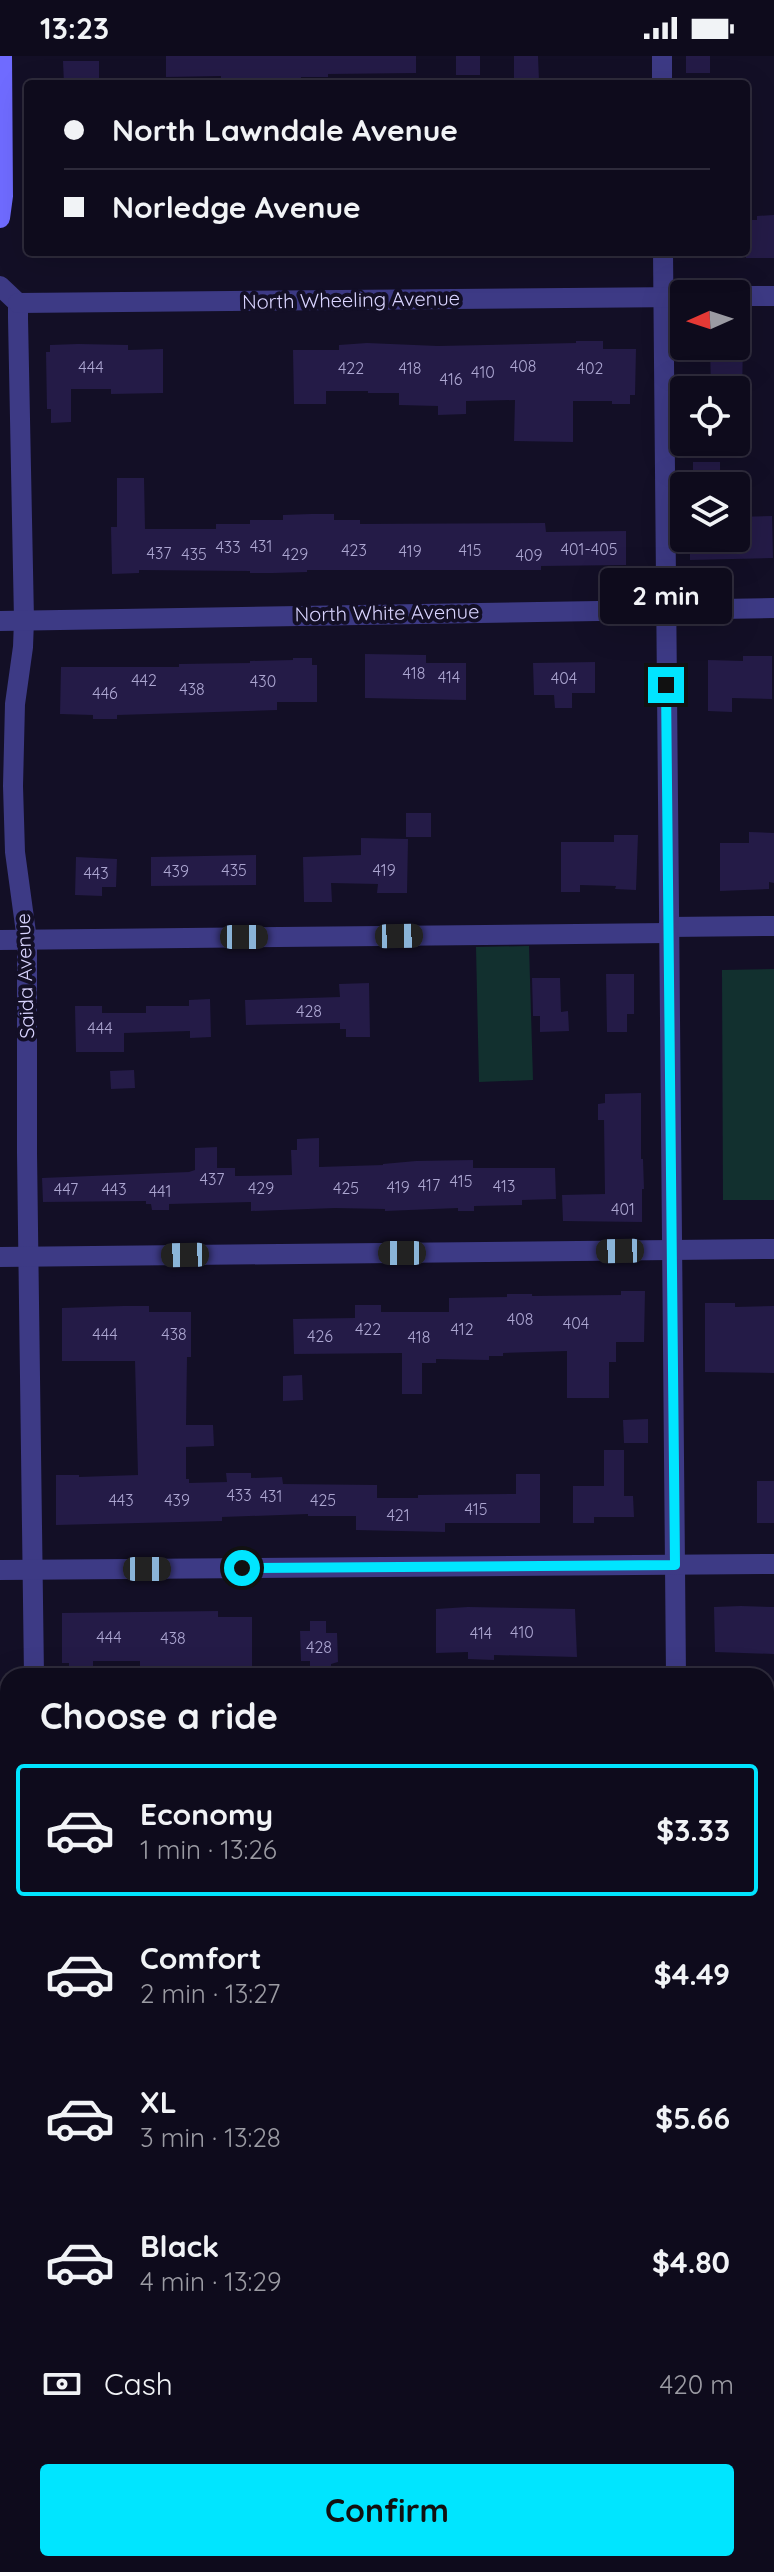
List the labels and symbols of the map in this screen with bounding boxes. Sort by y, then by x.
north arrow [670,280,750,360]
street label: North Wheeling Avenue [242,285,460,314]
house number: 408 [510,356,536,376]
house number: 444 [78,357,104,377]
house number: 422 [338,358,364,378]
house number: 418 [399,358,421,378]
house number: 402 [577,358,604,378]
house number: 410 [471,362,495,382]
house number: 416 [440,369,463,389]
house number: 431 [250,536,272,556]
house number: 433 [215,537,241,557]
house number: 401-405 [561,539,617,559]
house number: 423 [341,540,367,560]
house number: 415 [459,540,481,560]
house number: 419 [398,541,422,561]
house number: 437 [146,543,172,563]
house number: 435 [181,544,207,564]
house number: 429 [282,544,308,564]
house number: 409 [516,545,543,565]
callout: 2 min [600,569,732,625]
street label: North White Avenue [294,598,480,627]
house number: 418 [403,663,425,683]
house number: 414 [438,667,460,687]
route end [648,667,684,703]
house number: 404 [551,668,577,688]
house number: 442 [131,670,157,690]
house number: 430 [250,671,276,691]
house number: 438 [179,679,205,699]
house number: 446 [92,683,118,703]
house number: 435 [221,860,247,880]
house number: 419 [372,860,396,880]
house number: 439 [163,861,189,881]
house number: 443 [83,863,109,883]
street label: Saida Avenue [10,913,39,1039]
car [375,924,423,948]
car [220,925,268,949]
house number: 428 [296,1001,322,1021]
house number: 444 [87,1018,113,1038]
house number: 437 [199,1169,225,1189]
house number: 415 [450,1171,472,1191]
house number: 417 [418,1175,440,1195]
house number: 413 [493,1176,515,1196]
house number: 419 [386,1177,410,1197]
house number: 429 [248,1178,274,1198]
house number: 425 [333,1178,359,1198]
house number: 447 [54,1179,78,1199]
house number: 443 [101,1179,127,1199]
house number: 441 [149,1181,171,1201]
house number: 401 [611,1199,635,1219]
car [596,1239,644,1263]
car [378,1241,426,1265]
car [161,1243,209,1267]
house number: 408 [507,1309,533,1329]
house number: 404 [563,1313,589,1333]
house number: 422 [355,1319,381,1339]
house number: 412 [450,1319,474,1339]
house number: 444 [92,1324,118,1344]
house number: 438 [161,1324,187,1344]
house number: 426 [307,1326,333,1346]
house number: 418 [408,1327,430,1347]
house number: 433 [226,1485,252,1505]
house number: 431 [260,1486,282,1506]
house number: 443 [108,1490,134,1510]
house number: 439 [164,1490,190,1510]
house number: 425 [310,1490,336,1510]
house number: 415 [465,1499,487,1519]
house number: 421 [386,1505,410,1525]
route start [224,1550,260,1586]
car [123,1557,171,1581]
house number: 410 [510,1622,534,1642]
house number: 414 [470,1623,492,1643]
house number: 444 [96,1627,122,1647]
house number: 438 [160,1628,186,1648]
house number: 428 [306,1637,332,1657]

